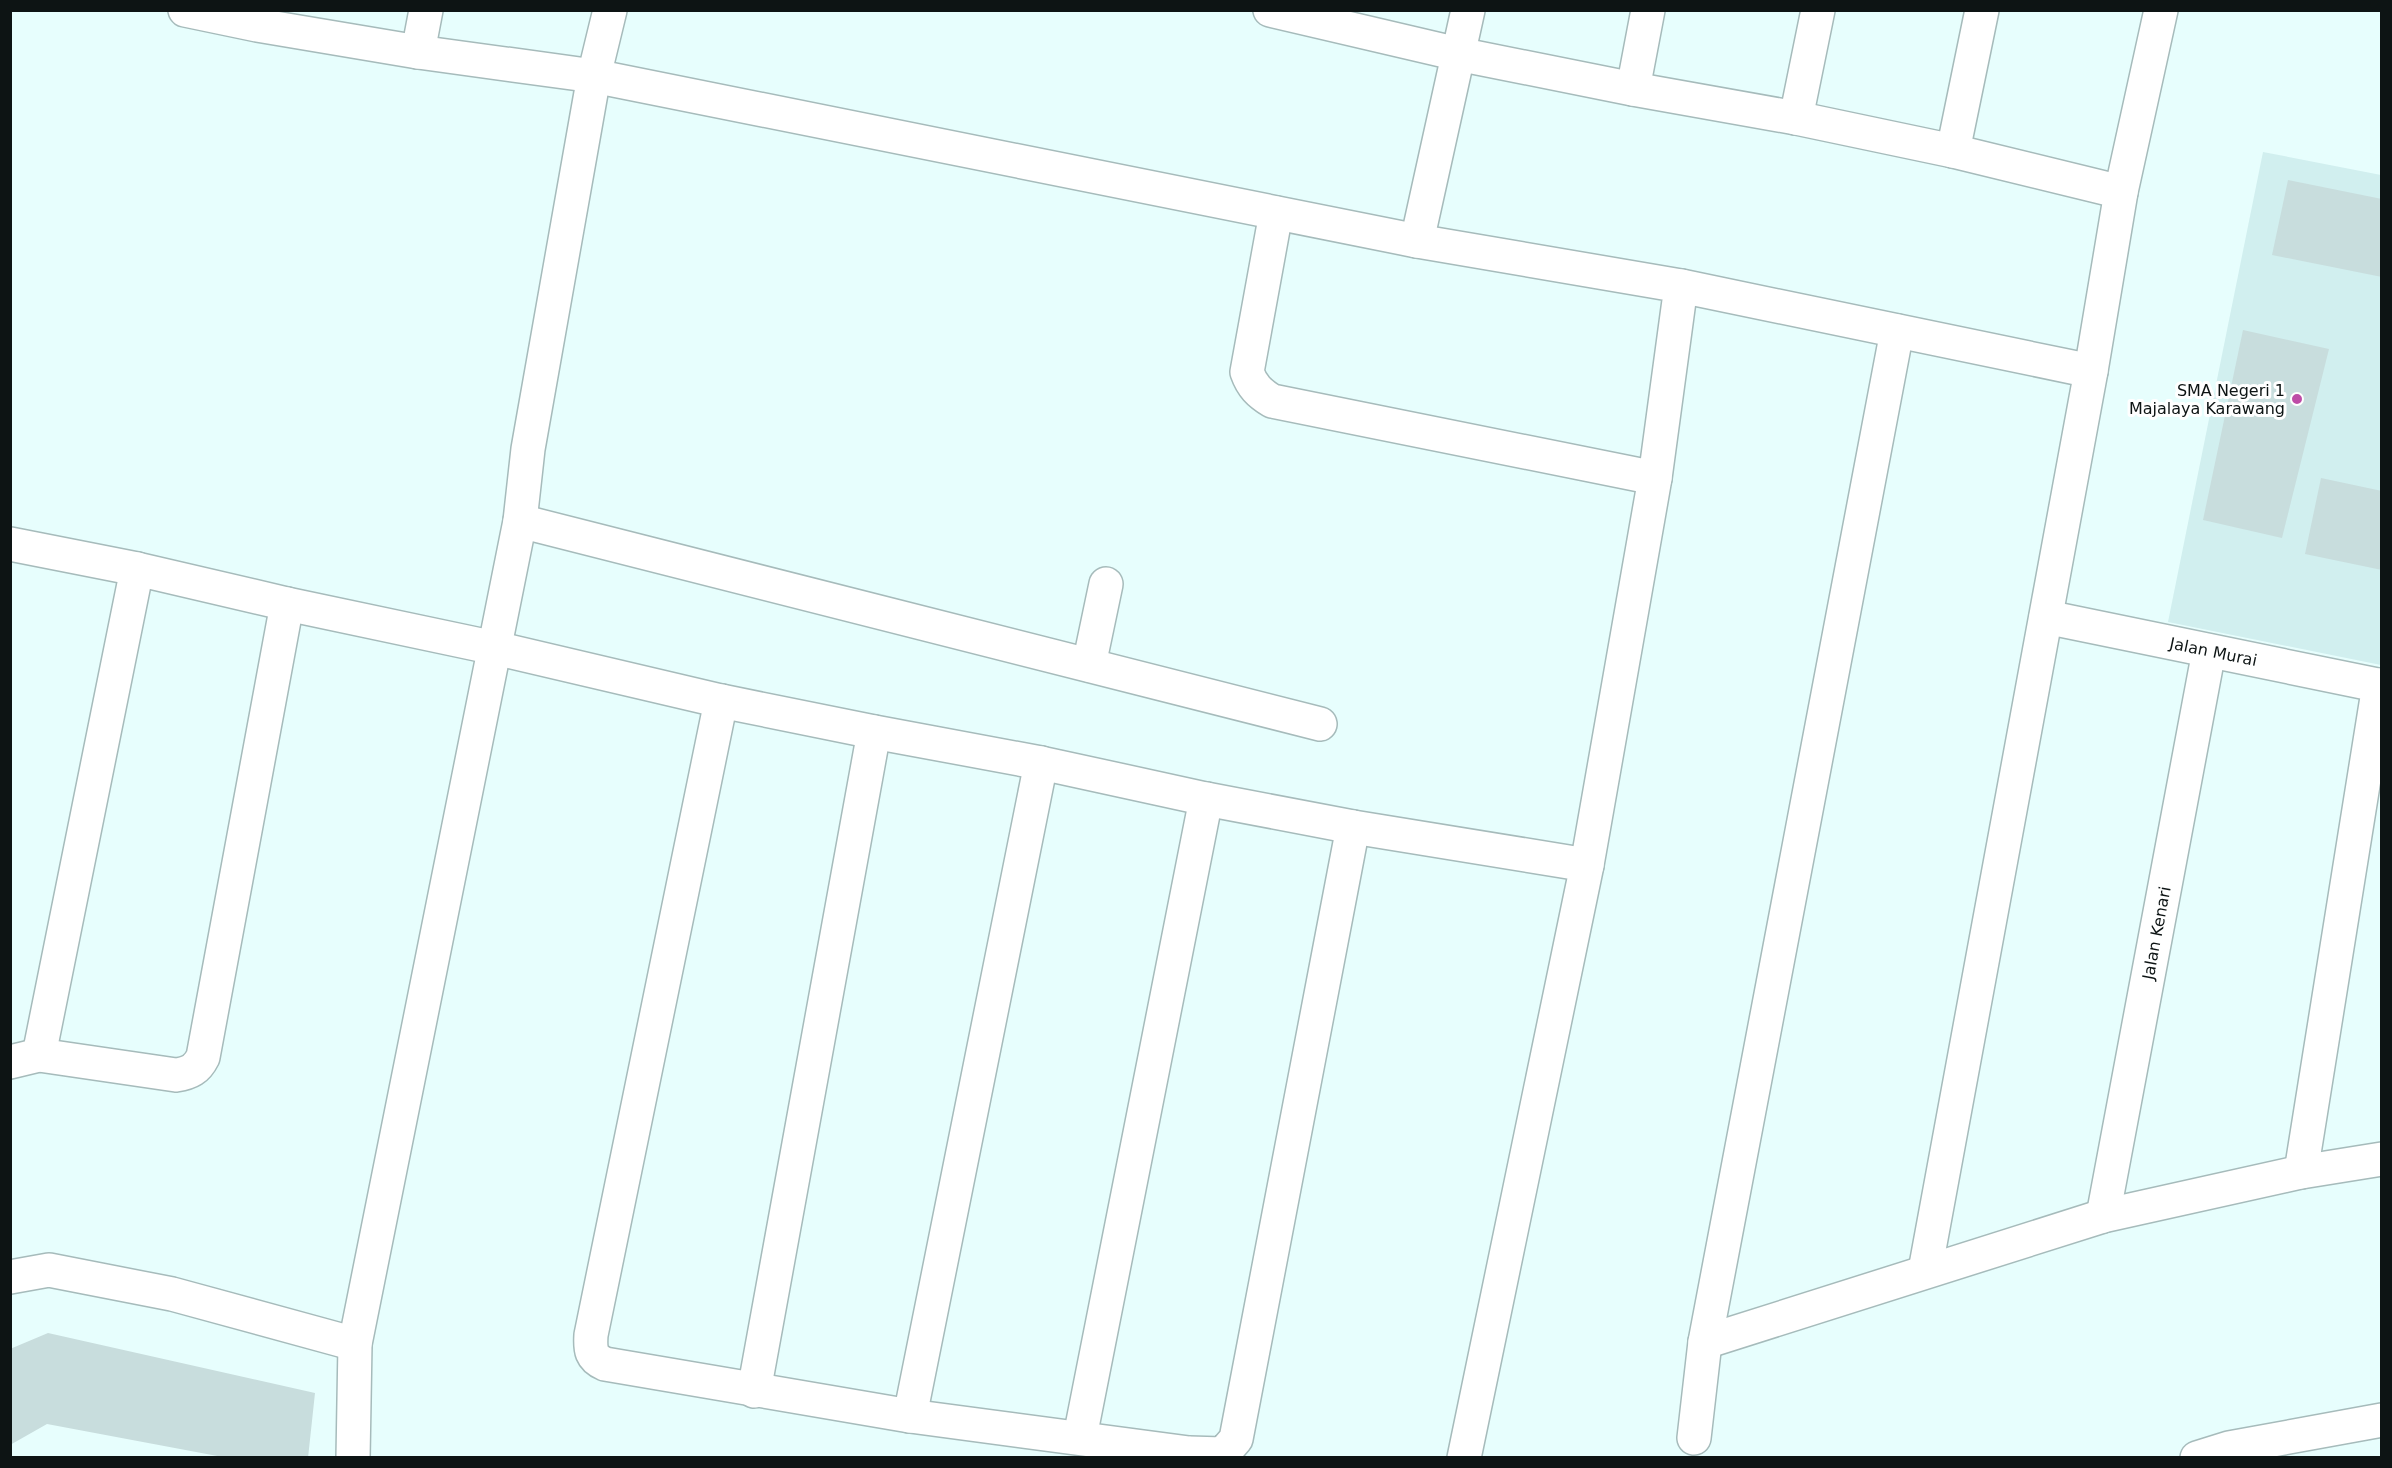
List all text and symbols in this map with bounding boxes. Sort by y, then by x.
place label: SMA Negeri 1 Majalaya Karawang [2129,381,2285,418]
marker: SMA Negeri 1 Majalaya Karawang [2290,392,2304,406]
street label: Jalan Murai [2167,633,2259,670]
street label: Jalan Kenari [2138,885,2175,982]

